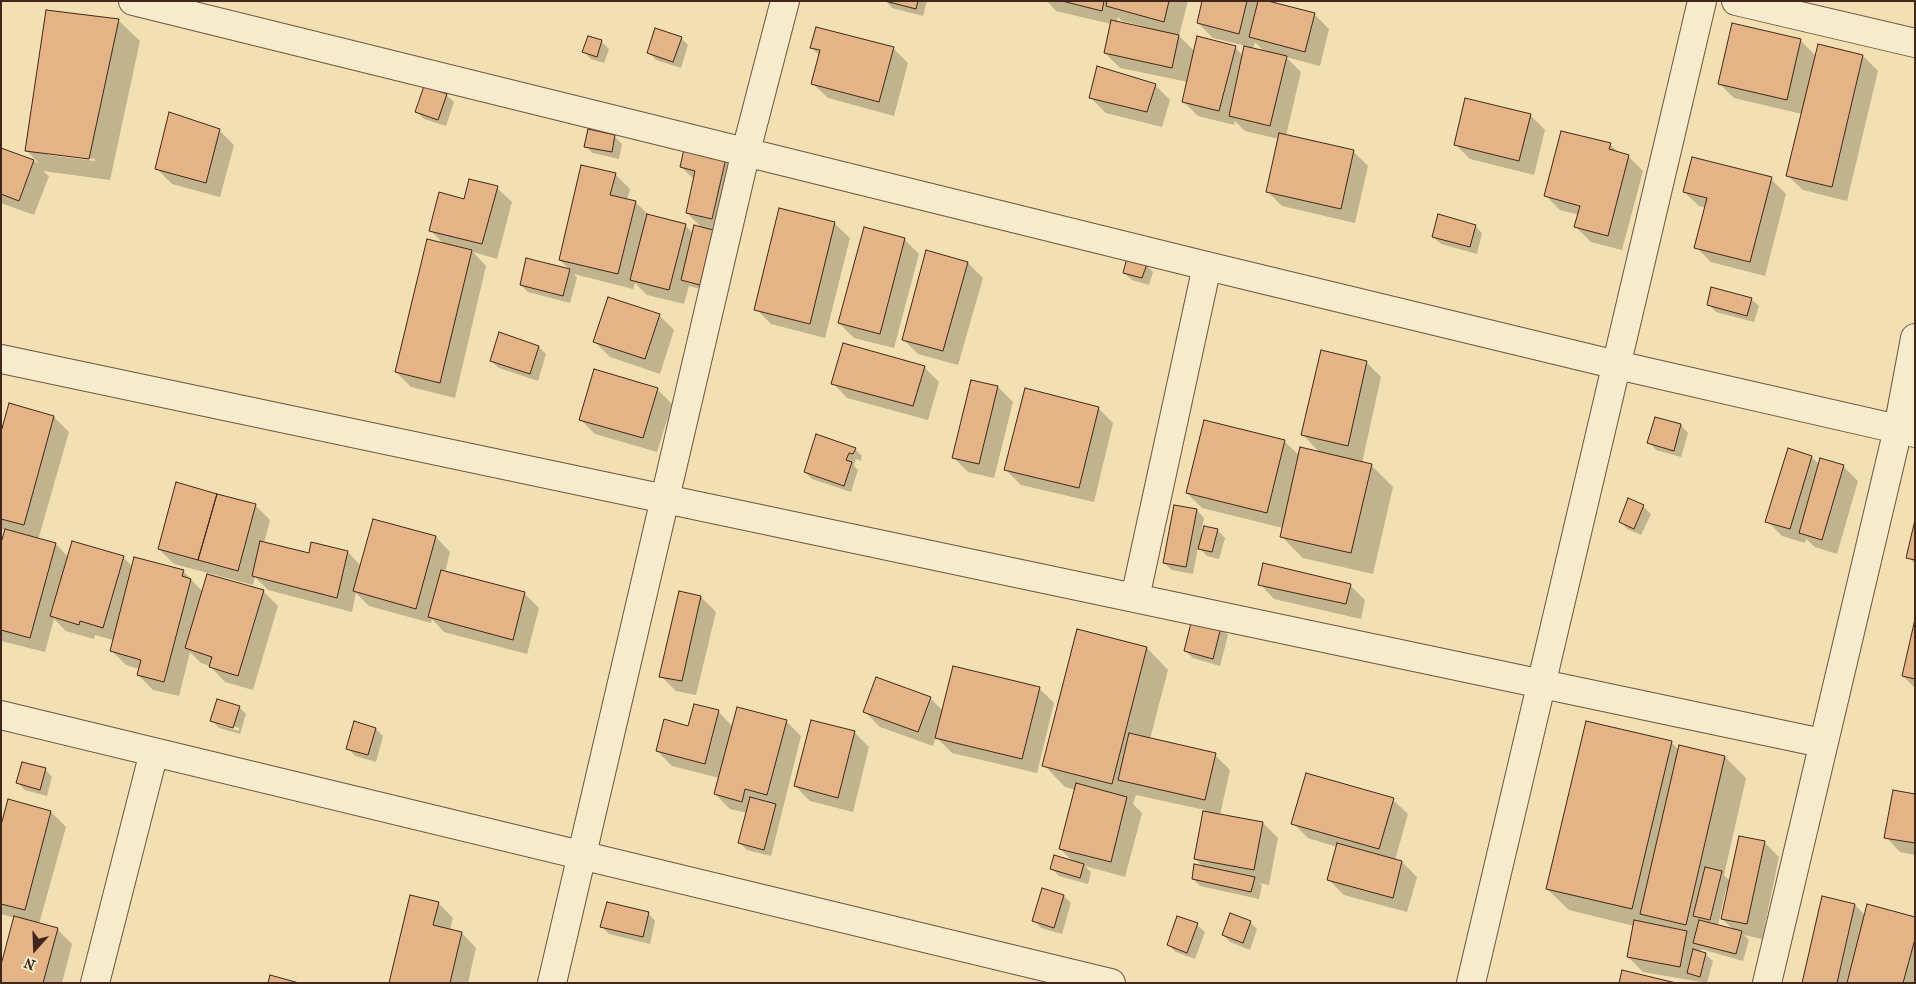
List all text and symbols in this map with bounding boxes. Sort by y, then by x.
north arrow [10,924,60,974]
text: N [22,954,38,973]

